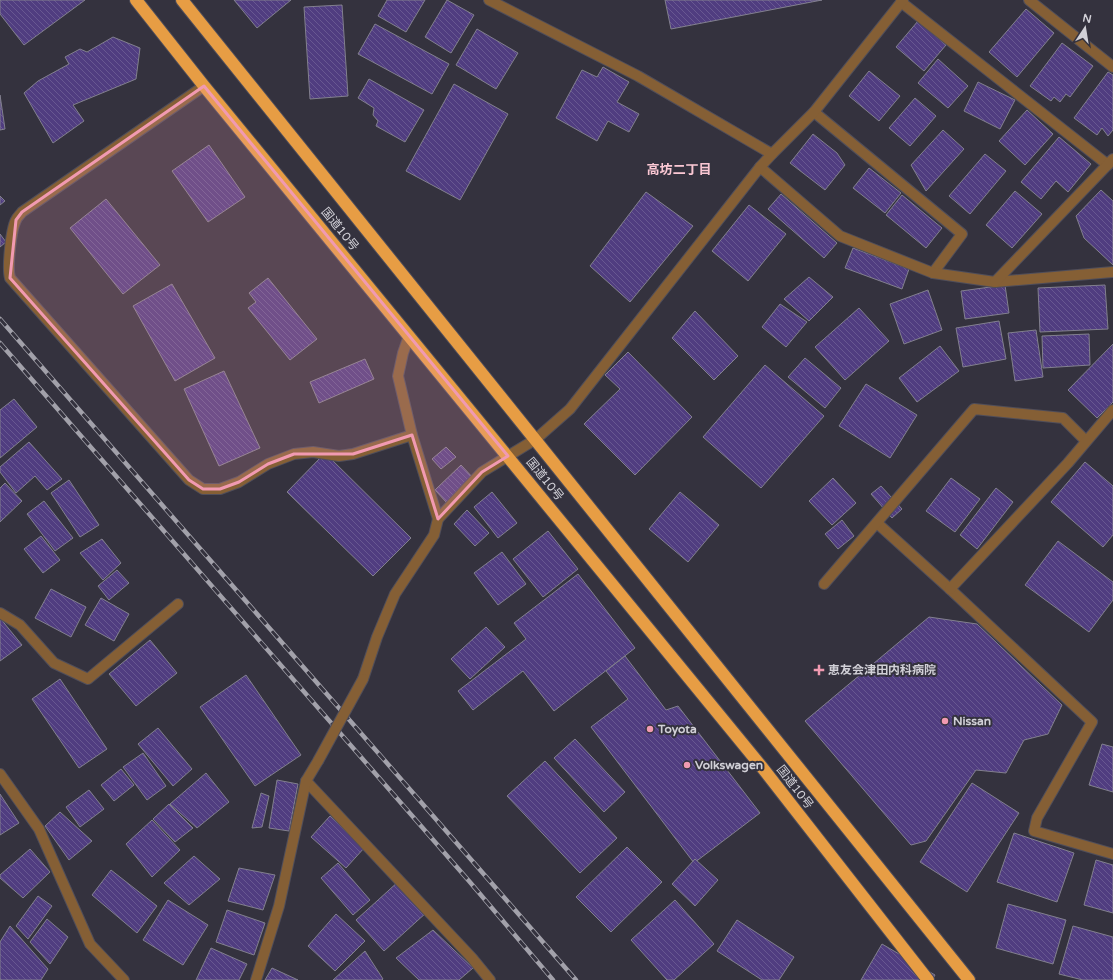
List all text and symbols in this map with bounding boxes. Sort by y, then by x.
north arrow [1065,8,1105,48]
text: N [1081,11,1093,26]
district label: 高坊二丁目 [646,162,712,178]
street label: 国道10号 [318,205,362,253]
street label: 国道10号 [523,455,567,503]
place label: 恵友会津田内科病院 [828,663,936,677]
marker: 恵友会津田内科病院 [813,664,825,676]
place label: Nissan [953,714,991,728]
marker: Nissan [940,716,950,726]
place label: Toyota [657,722,697,737]
marker: Toyota [645,724,655,734]
place label: Volkswagen [695,758,763,773]
marker: Volkswagen [682,760,692,770]
street label: 国道10号 [774,763,816,811]

